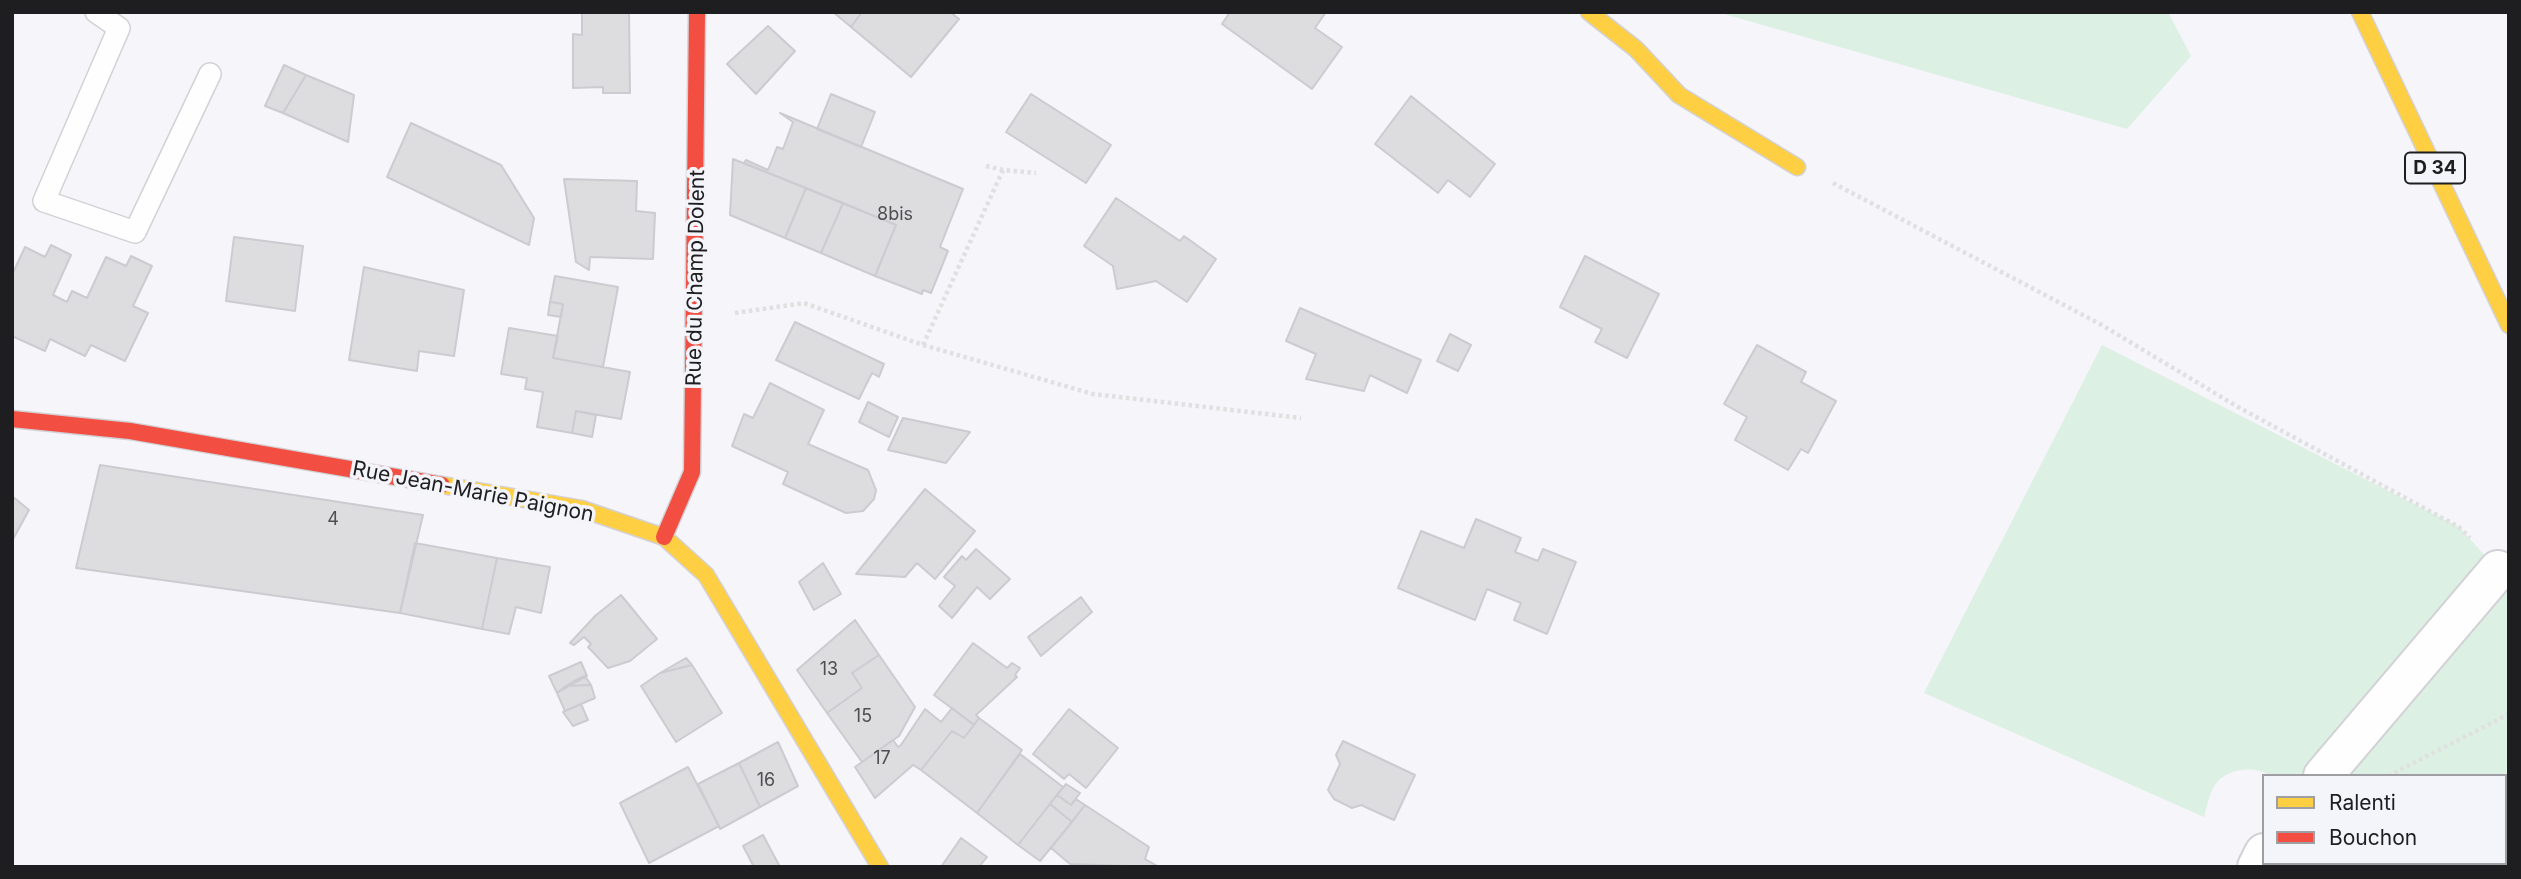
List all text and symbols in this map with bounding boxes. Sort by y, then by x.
road number: D 34 [2405,152,2465,184]
street label: Rue du Champ Dolent [682,170,710,386]
house number: 8bis [877,204,913,226]
street label: Rue Jean-Marie Paignon [350,456,596,528]
house number: 4 [327,509,339,531]
house number: 13 [820,659,838,681]
house number: 15 [854,706,872,728]
house number: 17 [873,748,891,770]
house number: 16 [757,770,775,792]
legend [2262,774,2507,865]
text: Ralenti [2329,790,2396,815]
text: Bouchon [2329,825,2417,850]

